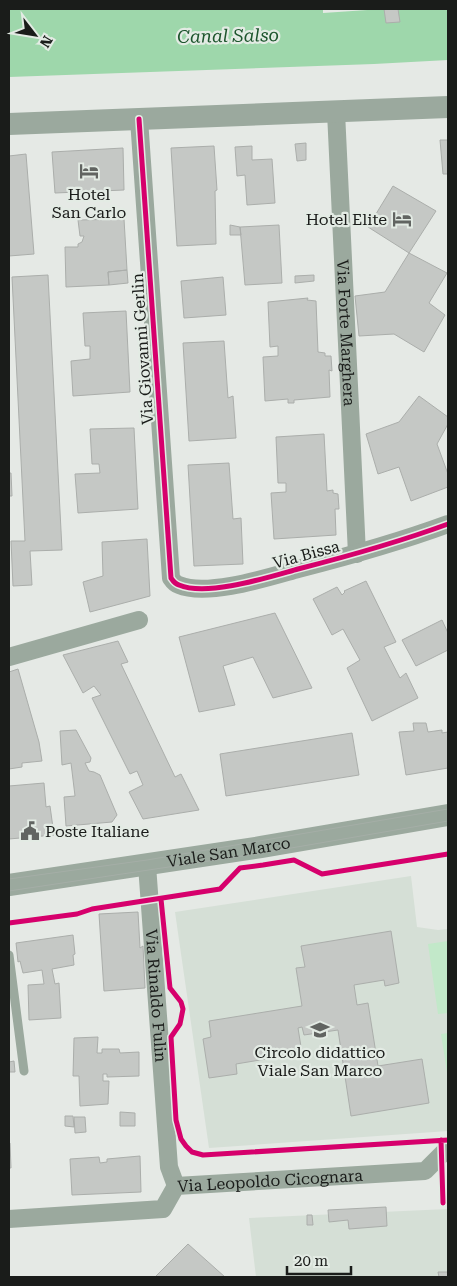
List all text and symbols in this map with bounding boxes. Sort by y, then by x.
north arrow [10,10,60,60]
water label: Canal Salso [177,24,279,47]
text: N [36,33,56,51]
hotel icon: Hotel San Carlo [78,160,100,182]
place label: Hotel San Carlo [52,185,126,222]
hotel icon: Hotel Elite [391,208,413,230]
place label: Hotel Elite [306,210,387,229]
street label: Via Forte Marghera [333,259,359,407]
street label: Via Giovanni Gerlin [128,273,157,425]
street label: Via Bissa [271,536,342,573]
public building icon: Poste Italiane [19,820,41,842]
place label: Poste Italiane [45,822,150,841]
street label: Viale San Marco [165,833,292,871]
street label: Via Rinaldo Fulin [142,928,170,1063]
school or university icon: Circolo didattico Viale San Marco [309,1019,331,1041]
place label: Circolo didattico Viale San Marco [255,1043,386,1080]
street label: Via Leopoldo Cicognara [177,1166,364,1196]
scale bar [287,1244,351,1276]
text: 20 m [294,1252,329,1270]

